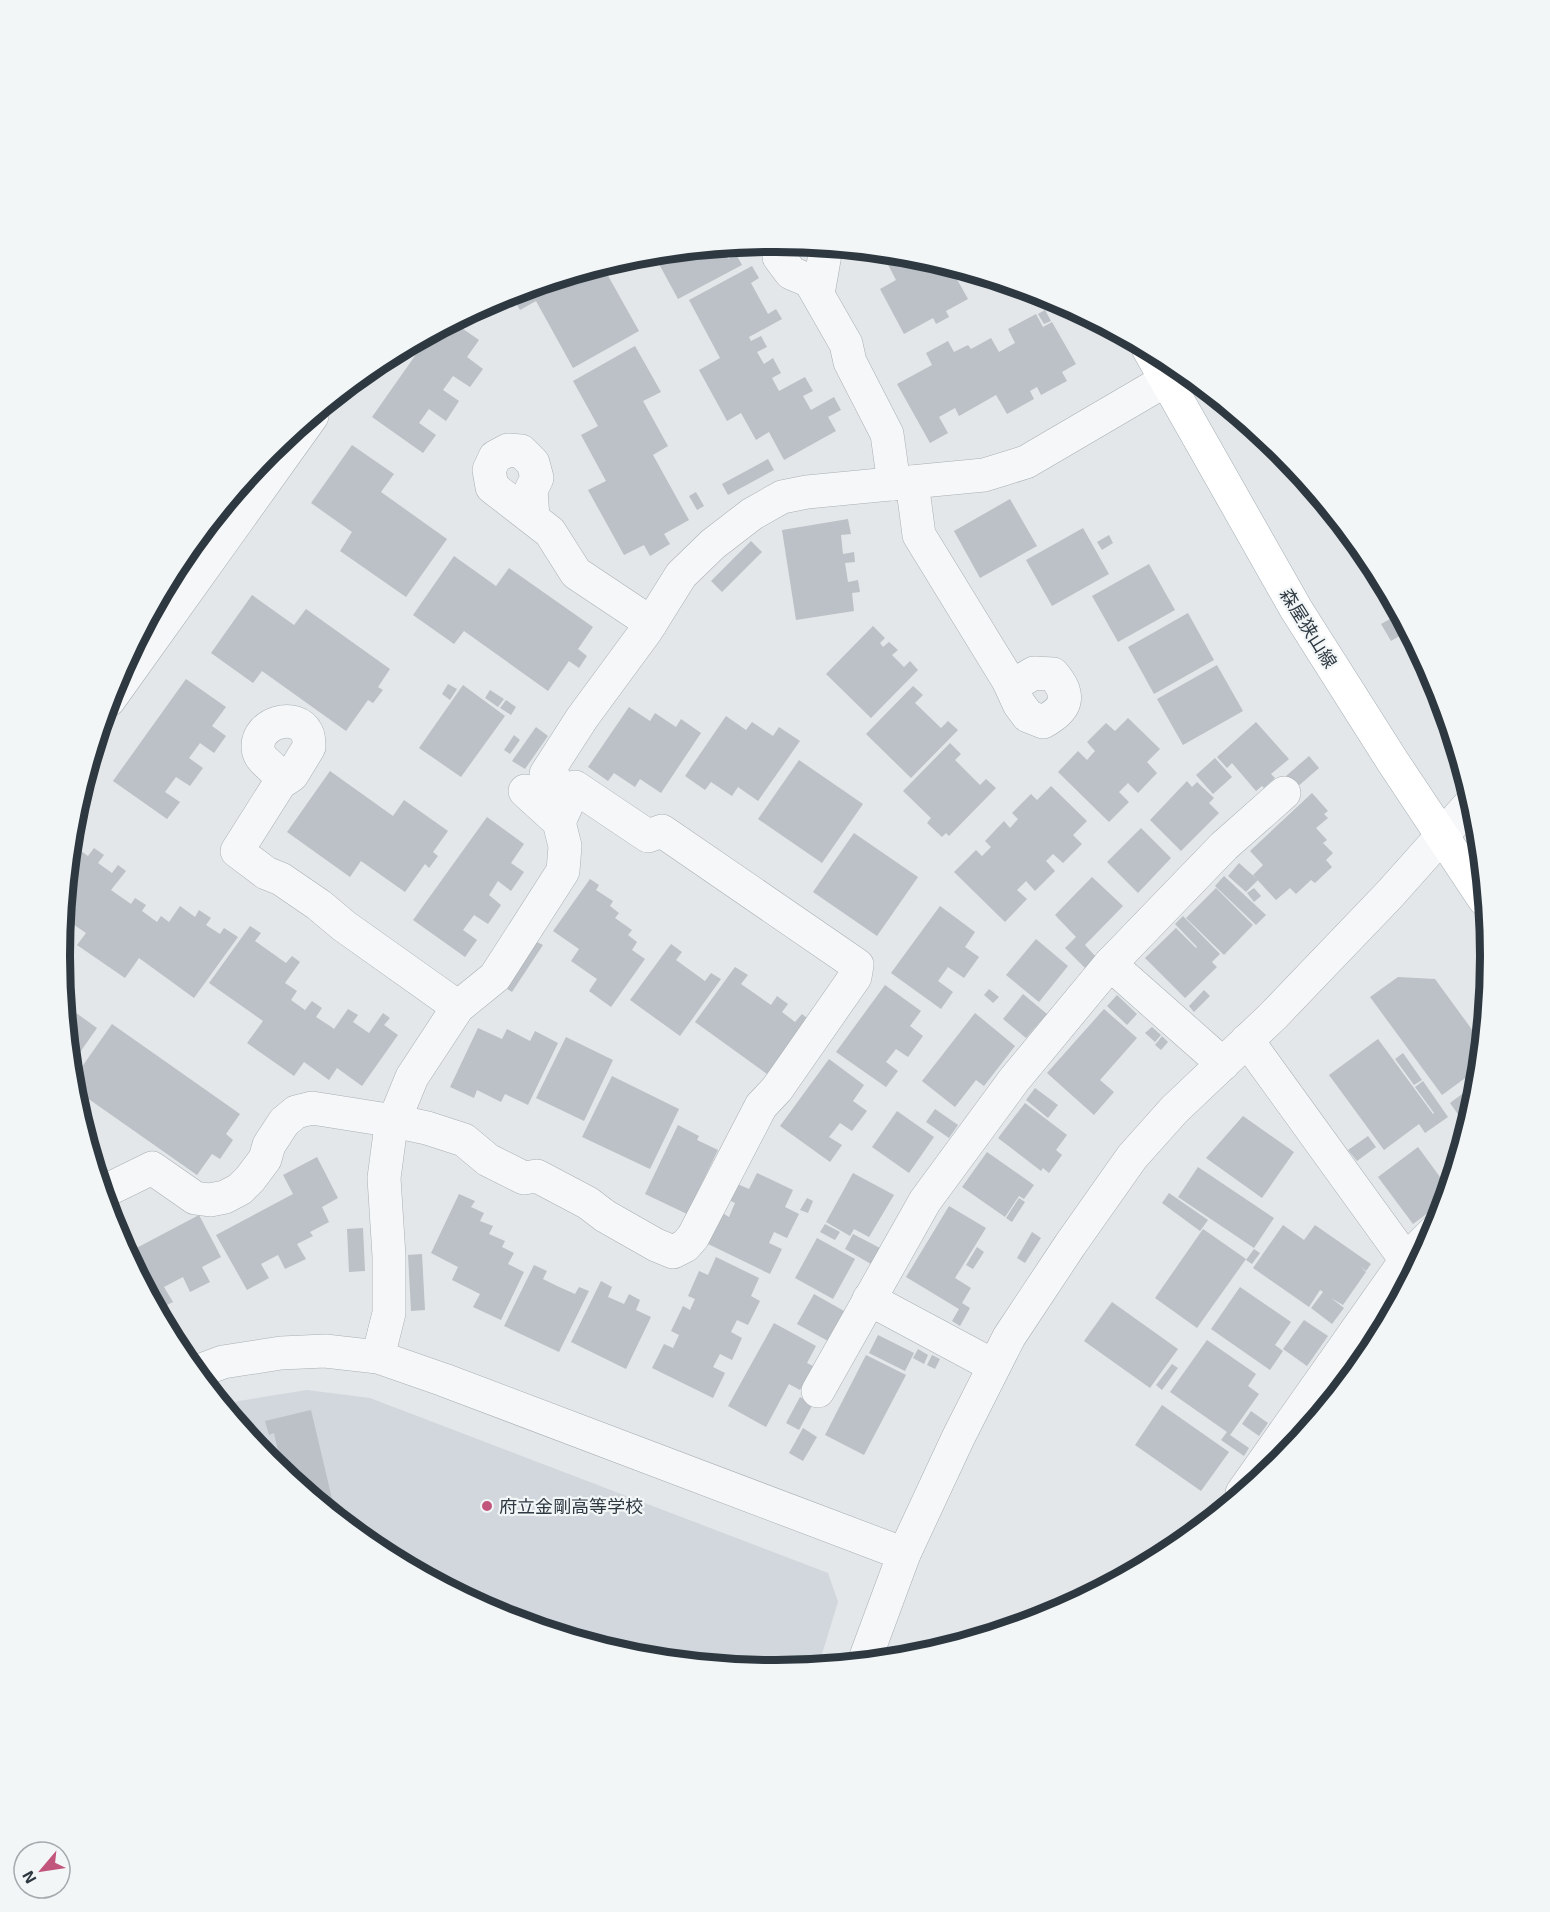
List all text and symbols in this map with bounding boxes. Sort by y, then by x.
street label: 森屋狭山線 [1276,584,1342,672]
place label: 府立金剛高等学校 [499,1495,643,1517]
marker: 府立金剛高等学校 [480,1499,494,1513]
north arrow [12,1840,72,1900]
text: N [17,1868,40,1887]

